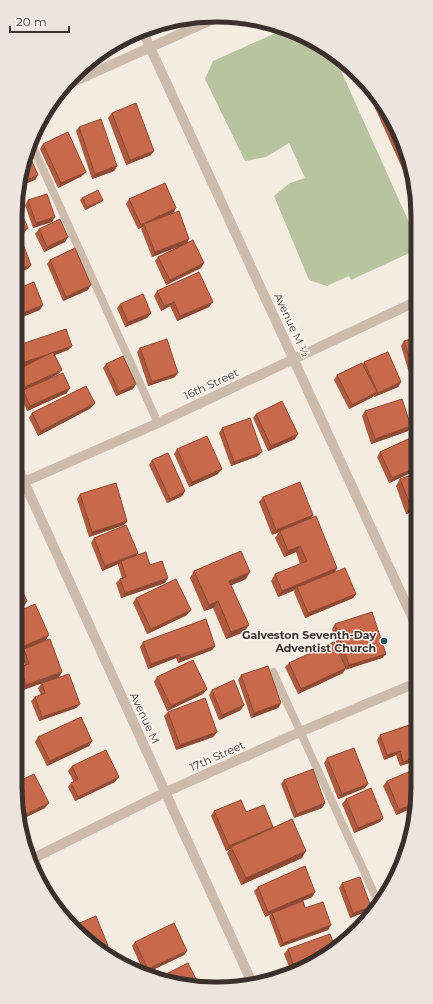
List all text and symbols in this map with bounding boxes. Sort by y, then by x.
scale bar [10,8,69,34]
text: 20 m [16,14,47,29]
street label: Avenue M ½ [271,291,313,359]
street label: 16th Street [181,365,241,403]
place label: Galveston Seventh-Day Adventist Church [242,628,376,655]
marker: Galveston Seventh-Day Adventist Church [379,636,389,646]
street label: Avenue M [127,690,163,746]
street label: 17th Street [188,738,247,774]

